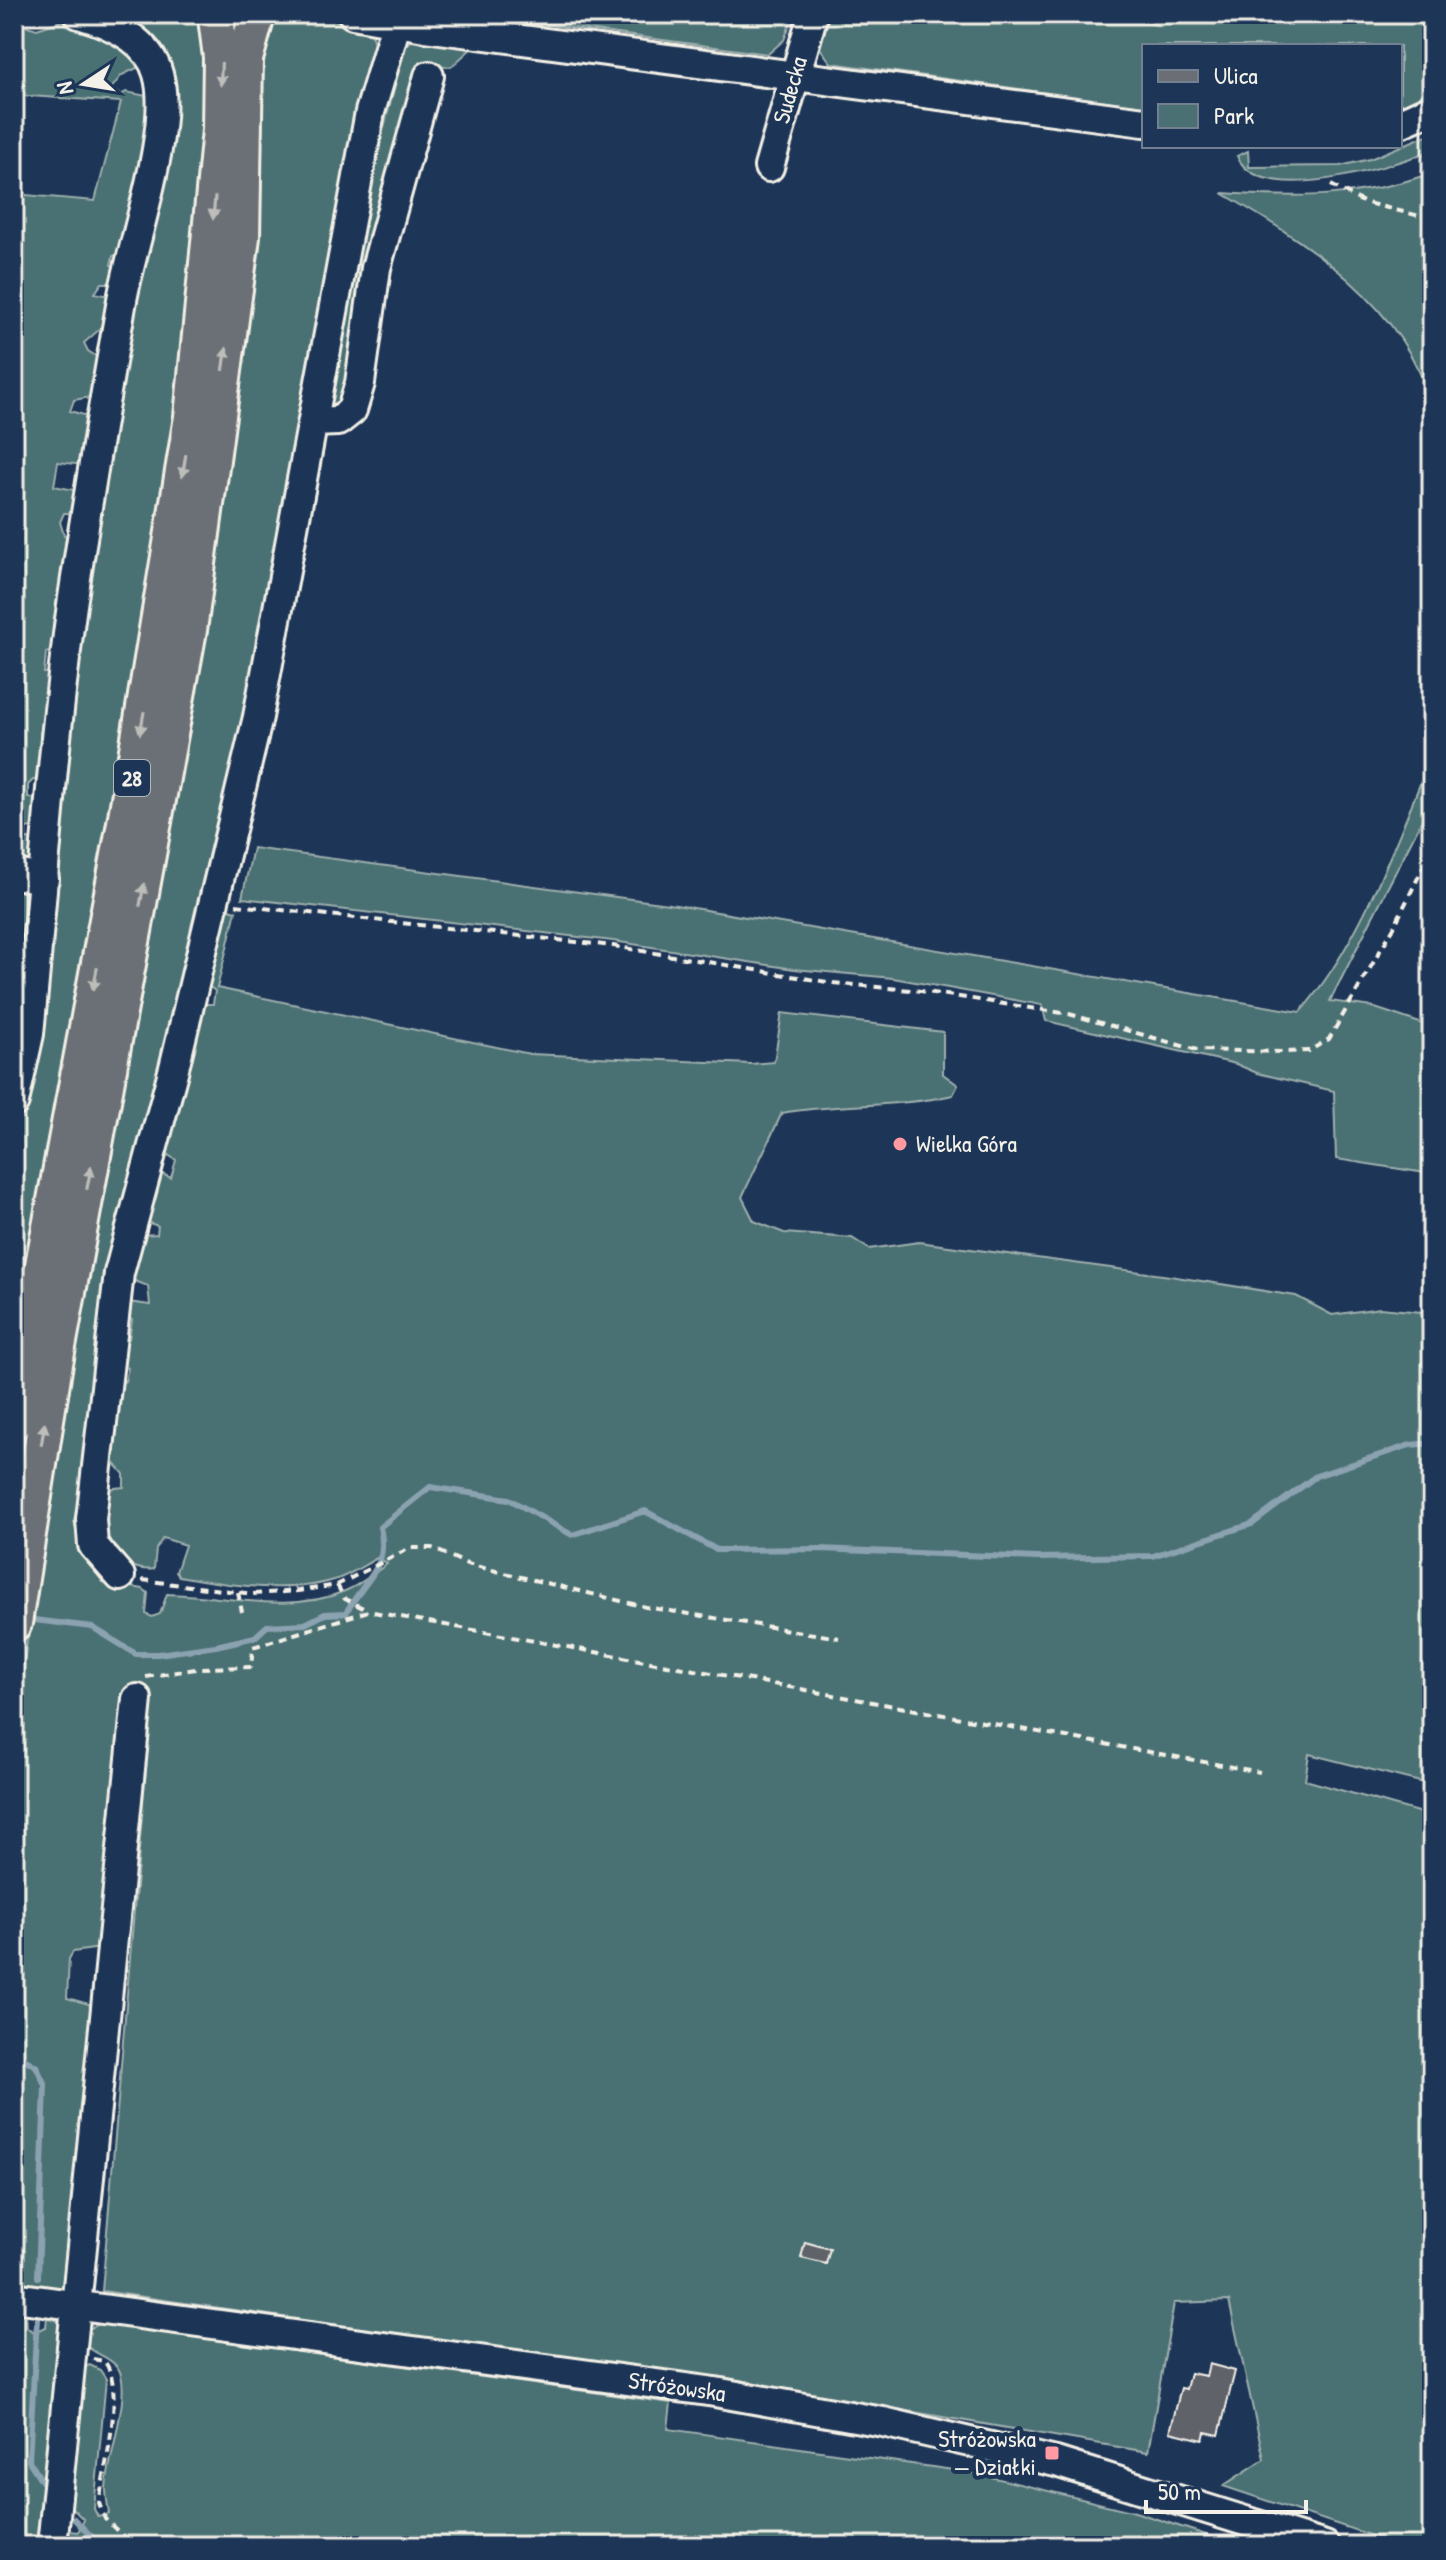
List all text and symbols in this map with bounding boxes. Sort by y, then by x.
north arrow [44,44,124,124]
legend [1142,44,1402,148]
street label: Sudecka [764,53,814,127]
text: Ulica [1214,59,1258,91]
one-way arrow [215,62,227,87]
text: N [48,79,80,97]
text: Park [1214,99,1254,131]
one-way arrow [207,196,220,221]
one-way arrow [219,346,232,371]
one-way arrow [178,454,190,479]
one-way arrow [135,711,148,736]
road number: 28 [114,760,150,796]
one-way arrow [137,882,149,907]
one-way arrow [89,966,101,991]
place label: Wielka Góra [916,1127,1017,1159]
marker: Wielka Góra [891,1135,909,1153]
one-way arrow [84,1165,96,1190]
one-way arrow [37,1421,50,1446]
street label: Stróżowska [626,2363,728,2409]
place label: Stróżowska — Działki [938,2422,1036,2482]
marker: Stróżowska — Działki [1043,2444,1061,2462]
scale bar [1146,2464,1306,2514]
text: 50 m [1158,2475,1201,2507]

